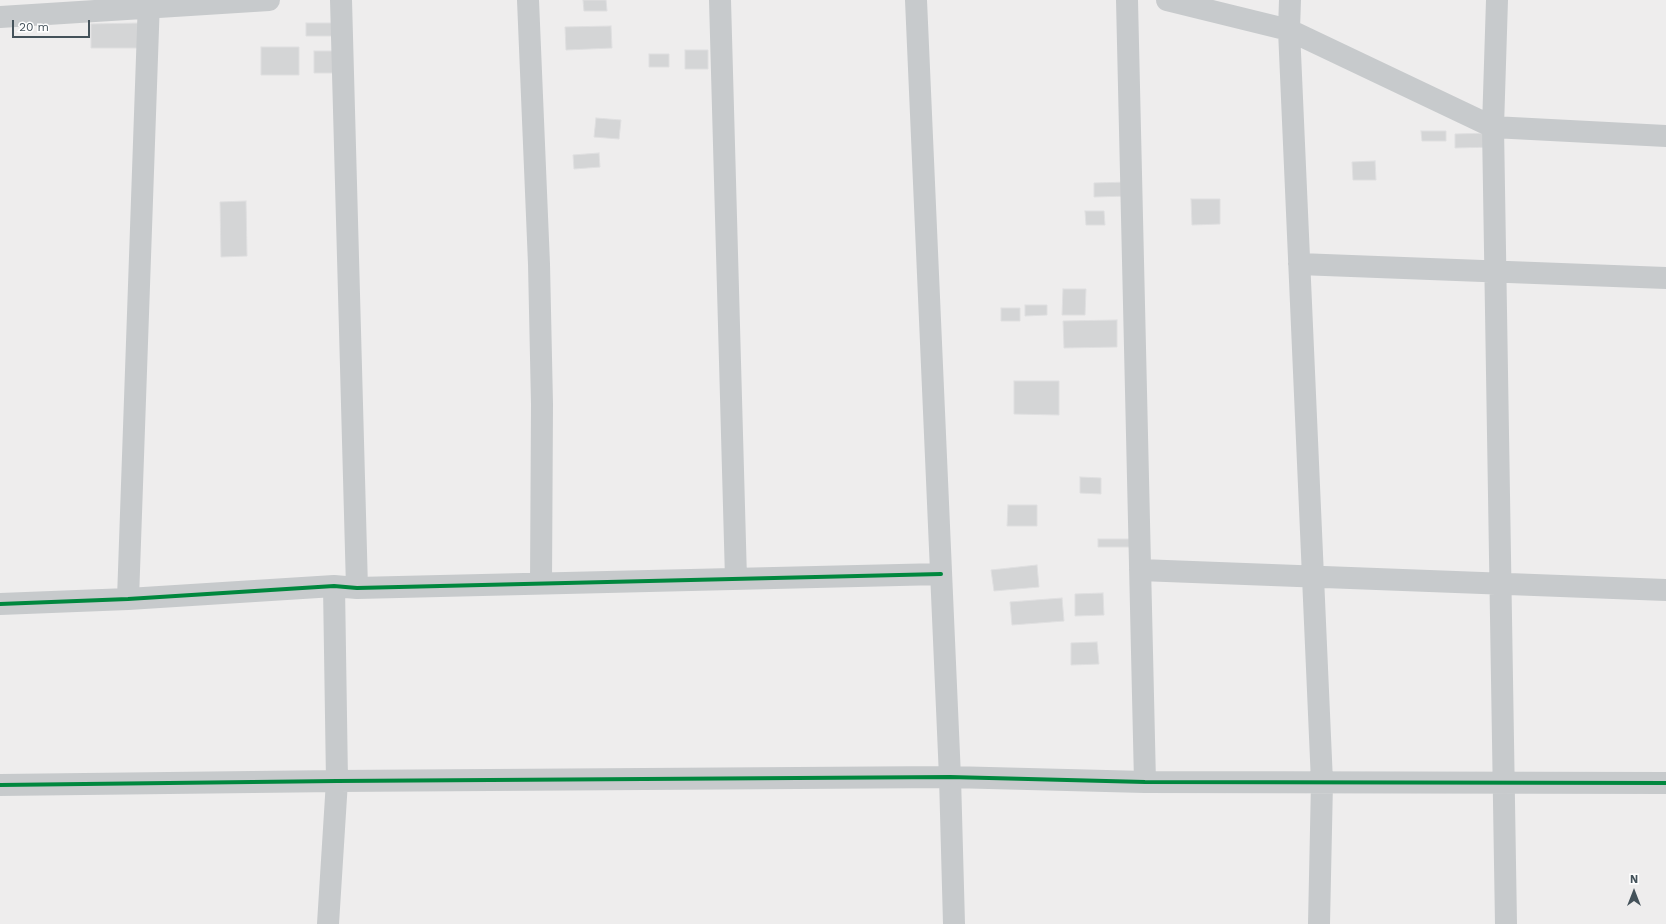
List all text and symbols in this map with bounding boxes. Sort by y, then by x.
scale bar [14,12,92,38]
text: 20 m [19,20,49,34]
north arrow [1614,872,1654,912]
text: N [1630,873,1638,886]

